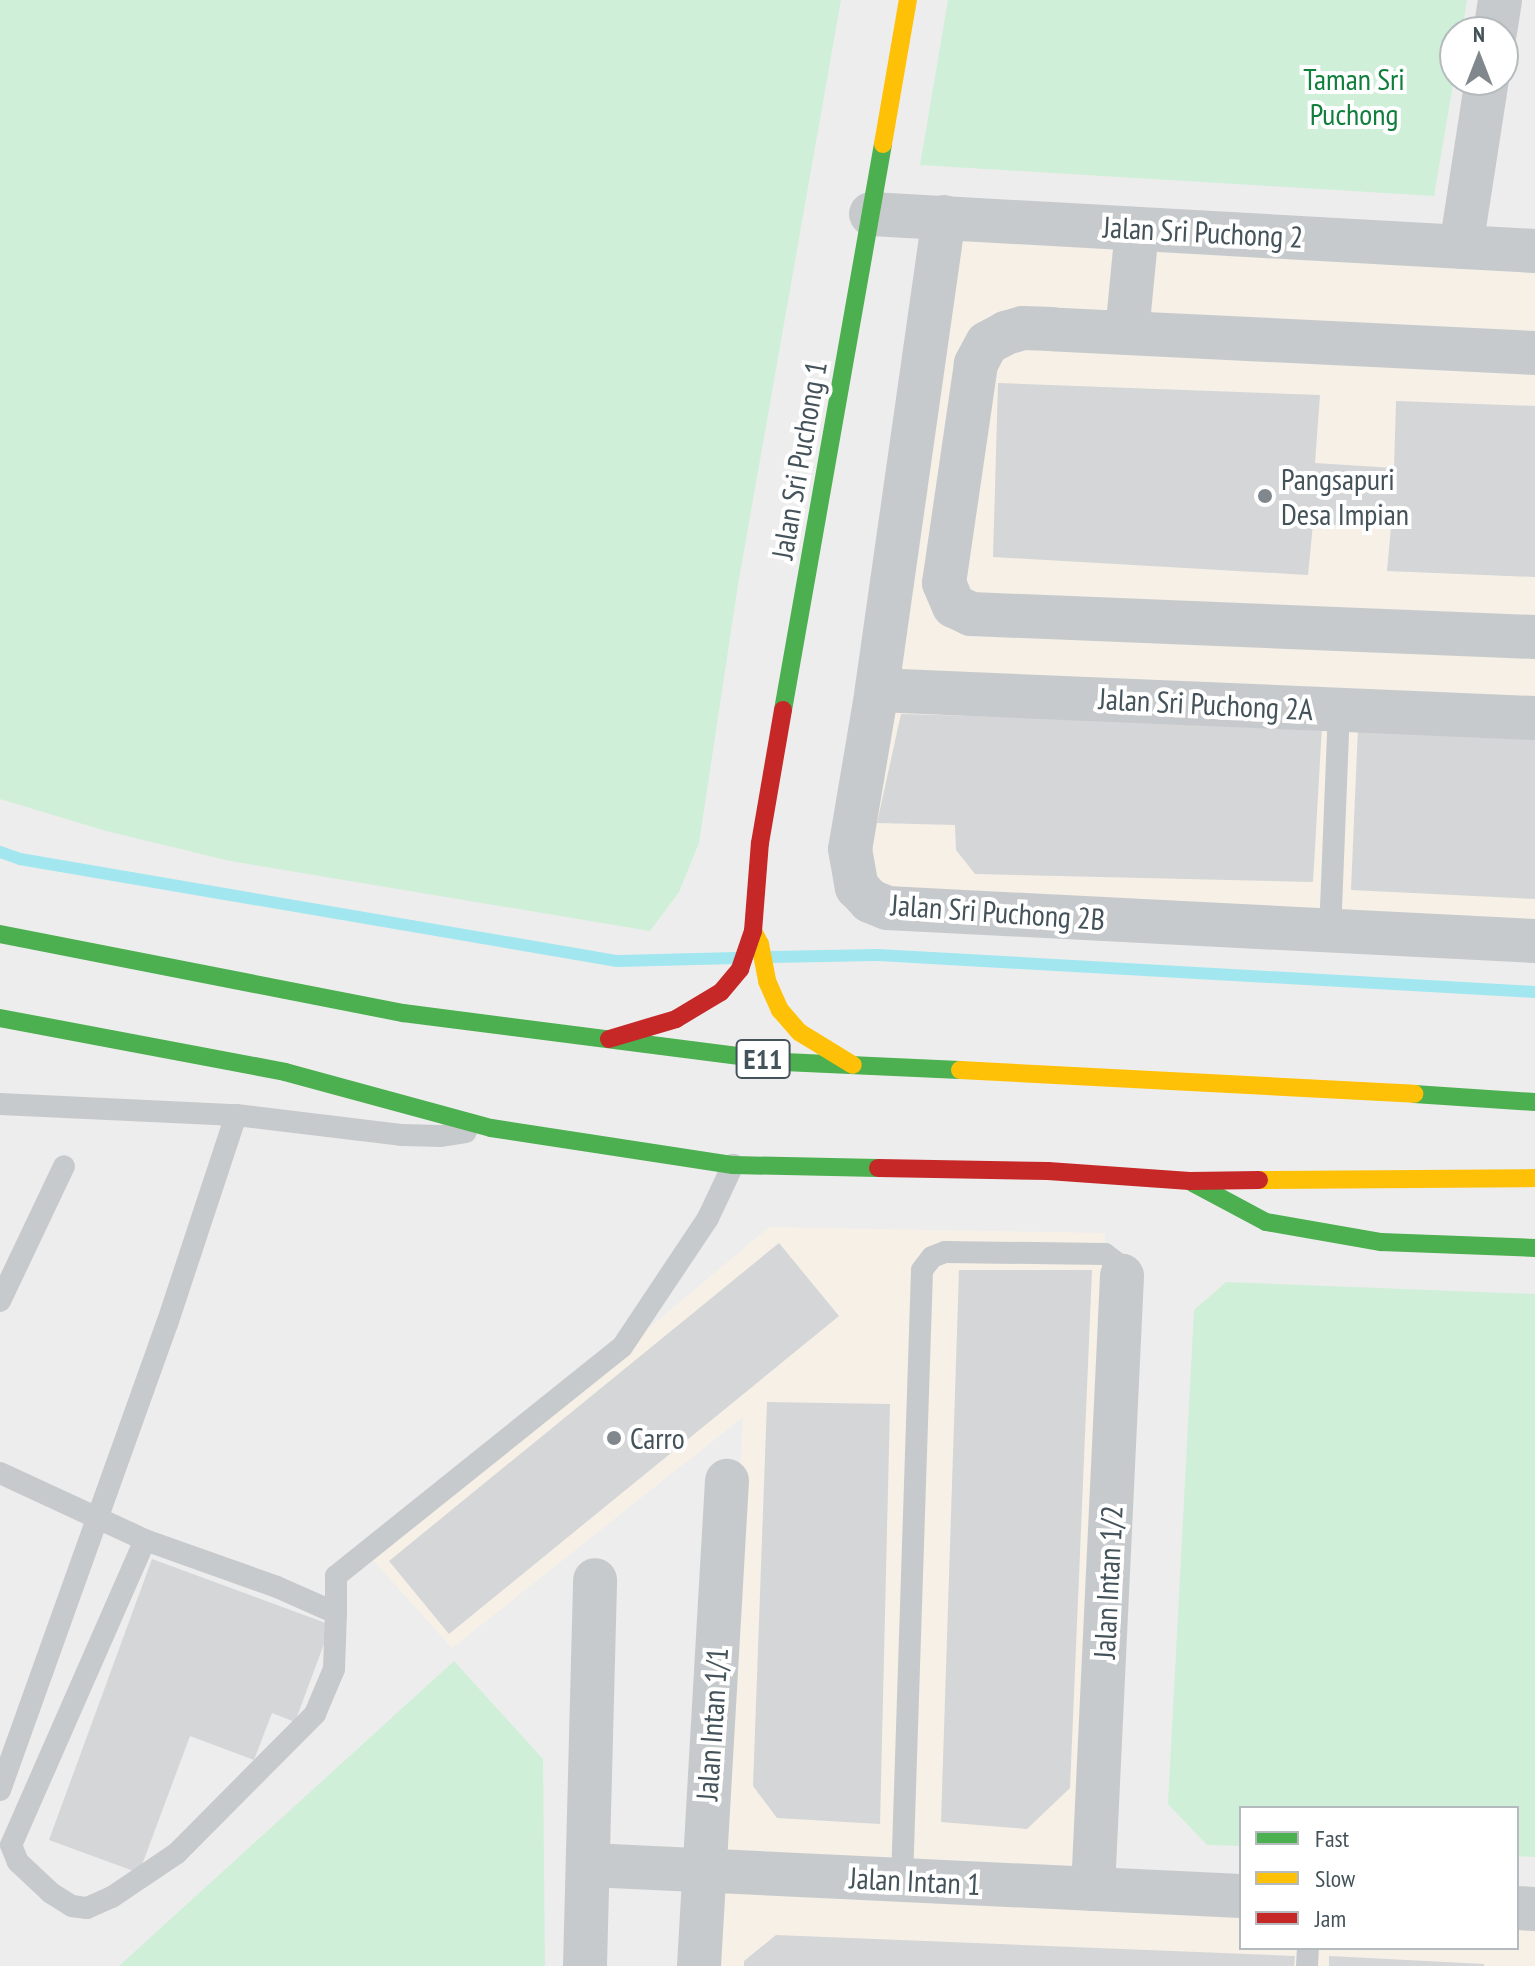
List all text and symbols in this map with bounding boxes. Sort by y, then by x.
north arrow [1439,16,1519,96]
text: N [1473,20,1485,48]
park label: Taman Sri Puchong [1303,61,1405,132]
street label: Jalan Sri Puchong 2 [1102,209,1304,255]
street label: Jalan Sri Puchong 1 [764,358,834,562]
place label: Pangsapuri Desa Impian [1281,461,1409,532]
marker: Pangsapuri Desa Impian [1256,487,1274,505]
street label: Jalan Sri Puchong 2A [1098,680,1314,728]
street label: Jalan Sri Puchong 2B [890,887,1106,937]
road number: E11 [735,1035,791,1083]
place label: Carro [630,1420,685,1456]
marker: Carro [605,1429,623,1447]
street label: Jalan Intan 1/2 [1086,1504,1130,1660]
street label: Jalan Intan 1/1 [689,1646,735,1802]
legend [1239,1806,1519,1950]
text: Fast [1315,1823,1349,1854]
street label: Jalan Intan 1 [849,1860,981,1902]
text: Slow [1315,1863,1355,1894]
text: Jam [1315,1903,1346,1934]

